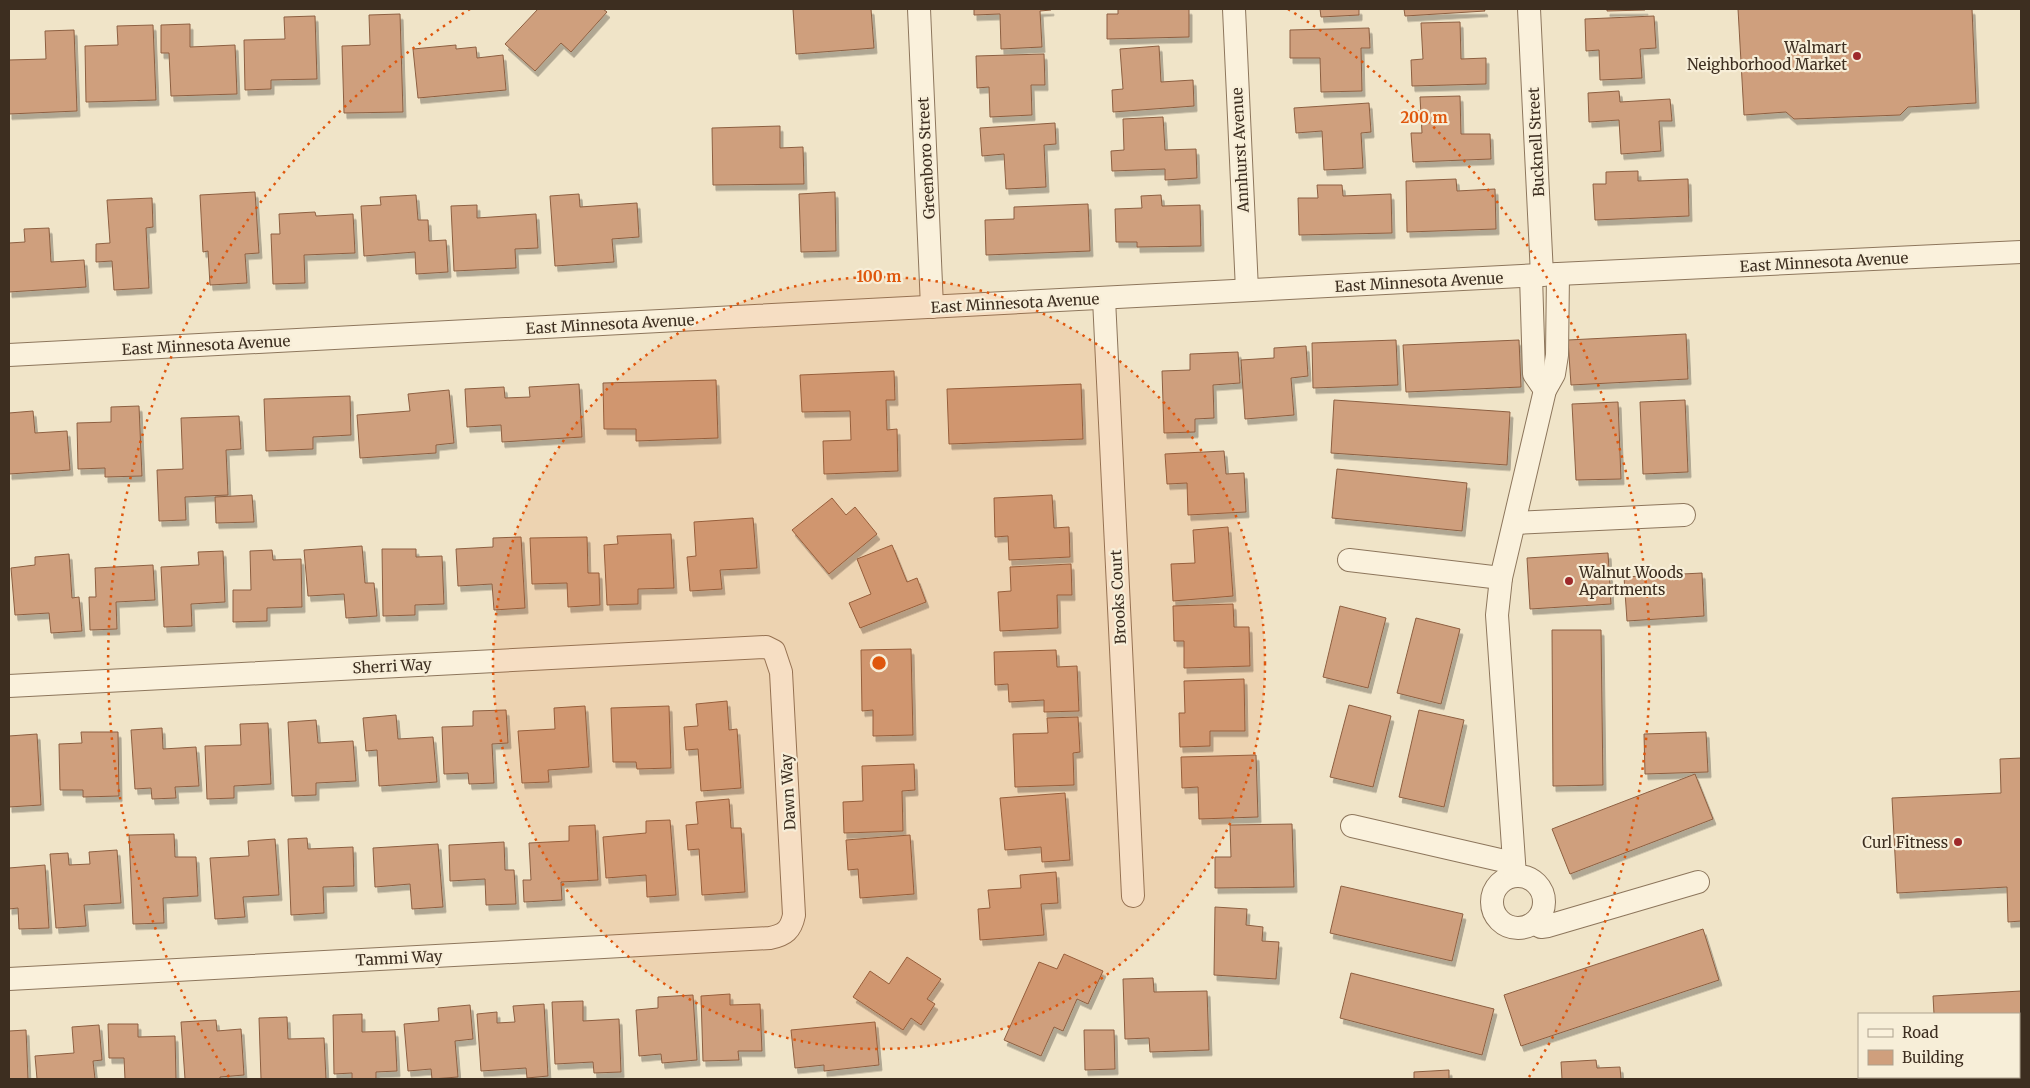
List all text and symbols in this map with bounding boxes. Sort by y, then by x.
place label: Walmart Neighborhood Market [1687,38,1847,74]
marker: Walmart Neighborhood Market [1851,50,1863,62]
street label: Annhurst Avenue [1227,87,1253,214]
street label: Bucknell Street [1524,87,1548,197]
street label: Greenboro Street [913,96,939,220]
text: 200 m [1400,108,1448,127]
street label: East Minnesota Avenue [1739,248,1909,276]
text: 100 m [857,267,901,286]
street label: East Minnesota Avenue [1334,268,1504,296]
street label: East Minnesota Avenue [930,289,1100,317]
street label: East Minnesota Avenue [525,310,695,338]
street label: East Minnesota Avenue [121,331,291,359]
street label: Brooks Court [1106,549,1130,645]
place label: Walnut Woods Apartments [1578,563,1683,599]
marker: Walnut Woods Apartments [1563,575,1575,587]
street label: Sherri Way [352,654,432,678]
centre of rings [870,654,888,672]
street label: Dawn Way [776,753,799,831]
place label: Curl Fitness [1862,833,1948,852]
marker: Curl Fitness [1952,836,1964,848]
street label: Tammi Way [355,946,443,970]
legend [1858,1013,2020,1078]
text: Road [1902,1023,1938,1042]
text: Building [1902,1048,1964,1067]

